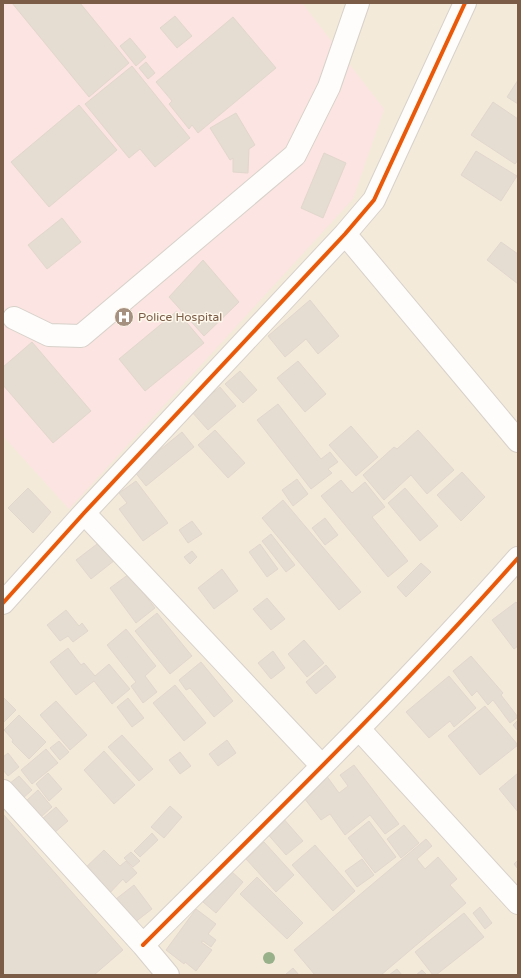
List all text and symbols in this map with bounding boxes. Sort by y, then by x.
hospital icon: Police Hospital [113,306,135,328]
place label: Police Hospital [138,310,222,324]

